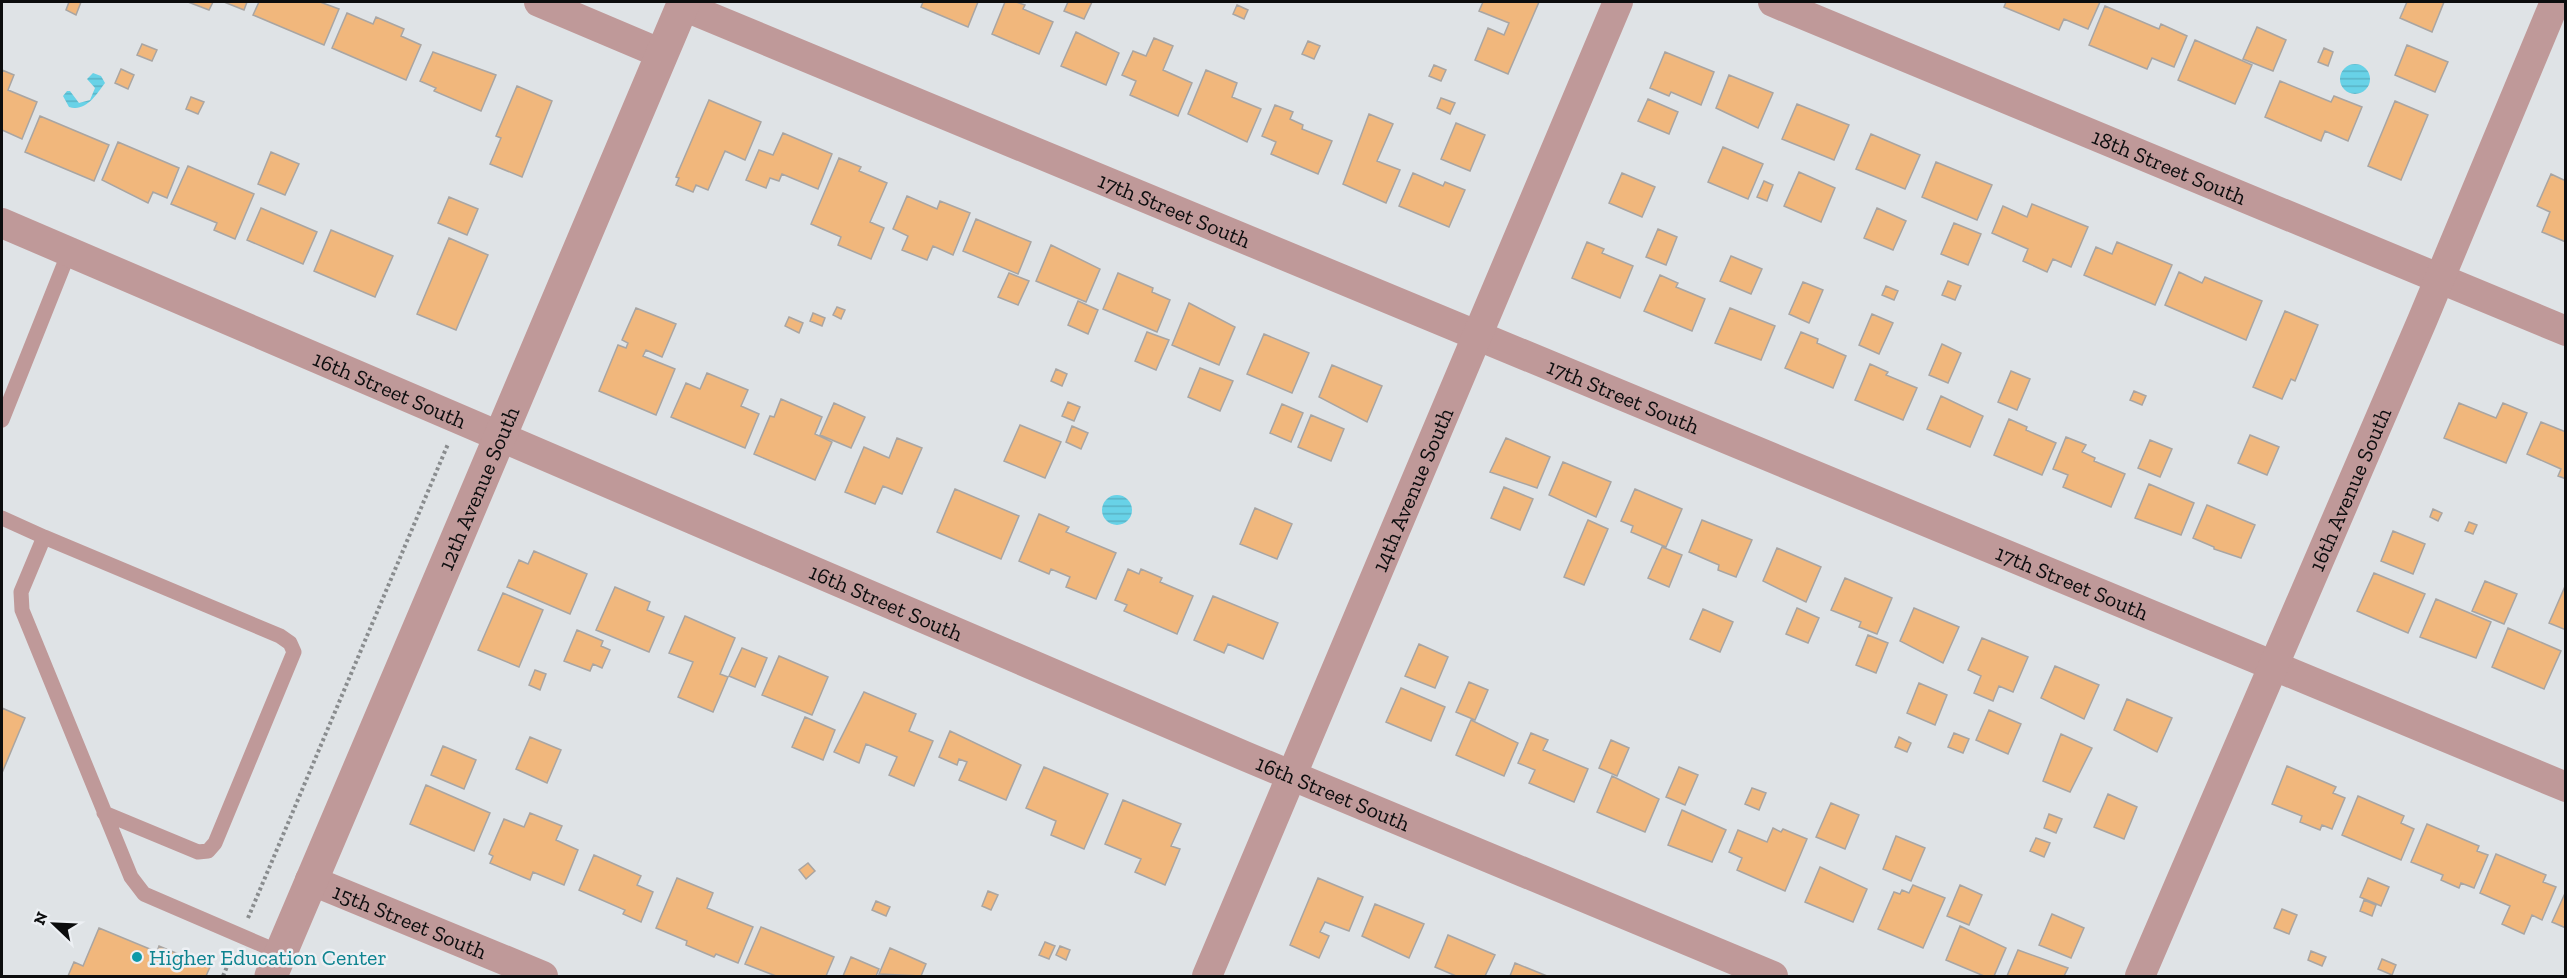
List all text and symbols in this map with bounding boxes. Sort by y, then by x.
street label: 18th Street South [2088,123,2251,211]
street label: 17th Street South [1094,167,1255,254]
street label: 16th Street South [309,345,471,435]
street label: 17th Street South [1543,353,1704,440]
street label: 12th Avenue South [432,402,526,574]
street label: 14th Avenue South [1366,403,1460,576]
street label: 16th Avenue South [2303,403,2397,575]
street label: 17th Street South [1992,539,2153,627]
street label: 16th Street South [805,558,967,648]
street label: 16th Street South [1252,749,1415,838]
street label: 15th Street South [329,878,491,966]
north arrow [24,894,84,954]
text: N [30,909,52,928]
place label: Higher Education Center [149,944,387,971]
marker: Higher Education Center [130,950,144,964]

